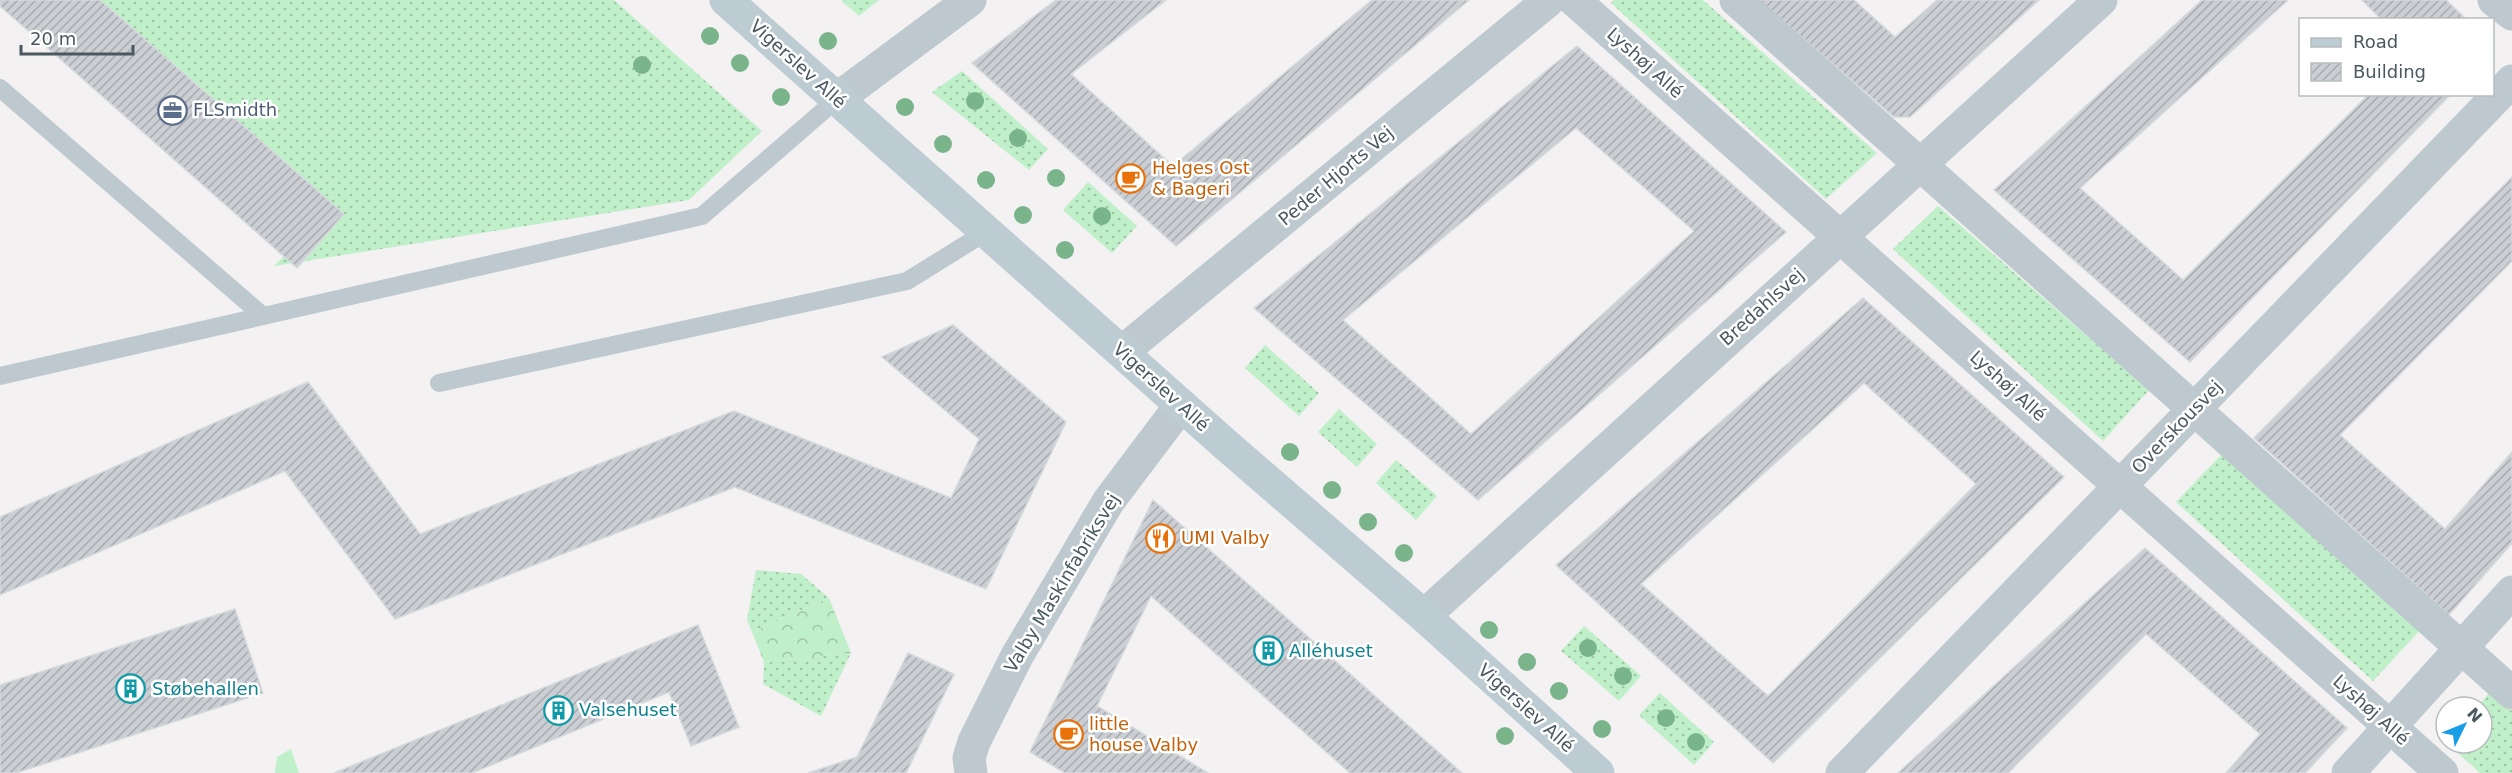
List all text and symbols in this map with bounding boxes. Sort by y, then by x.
street label: Vigerslev Allé [746,15,851,112]
scale bar [21,18,134,56]
legend [2299,18,2494,96]
street label: Lyshøj Allé [1603,23,1688,102]
text: 20 m [30,28,76,49]
text: Road [2353,31,2398,52]
text: Building [2353,61,2426,82]
office icon: FLSmidth [156,94,188,126]
place label: FLSmidth [193,99,277,120]
street label: Peder Hjorts Vej [1274,122,1397,230]
place label: Helges Ost & Bageri [1152,157,1250,199]
cafe icon: Helges Ost & Bageri [1115,162,1147,194]
street label: Bredahlsvej [1715,264,1808,350]
street label: Vigerslev Allé [1109,338,1214,435]
street label: Lyshøj Allé [1966,346,2051,425]
street label: Overskousvej [2127,376,2226,477]
street label: Valby Maskinfabriksvej [1000,489,1123,676]
restaurant icon: UMI Valby [1144,522,1176,554]
place label: UMI Valby [1181,527,1270,548]
building icon: Alléhuset [1252,635,1284,667]
place label: Alléhuset [1289,640,1373,661]
street label: Vigerslev Allé [1474,659,1579,756]
street label: Lyshøj Allé [2329,670,2414,749]
building icon: Støbehallen [115,673,147,705]
place label: Støbehallen [152,678,259,699]
building icon: Valsehuset [542,694,574,726]
north arrow [2434,695,2494,755]
place label: Valsehuset [579,699,677,720]
text: N [2463,704,2486,726]
place label: little house Valby [1089,713,1198,755]
cafe icon: little house Valby [1052,718,1084,750]

